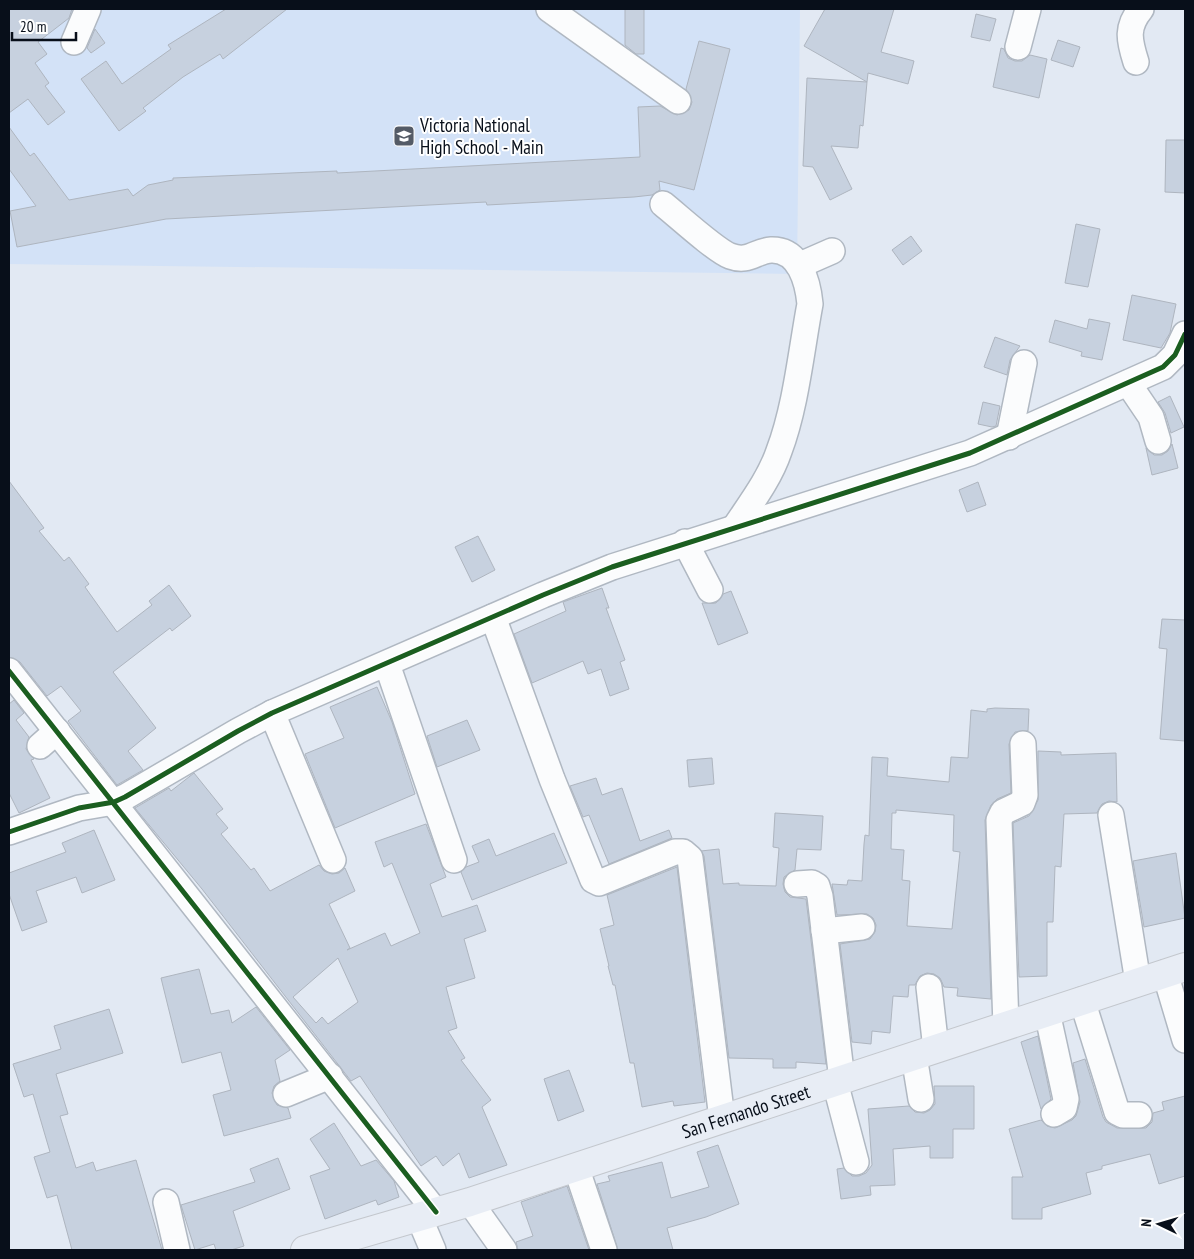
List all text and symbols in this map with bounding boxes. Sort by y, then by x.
scale bar [12,10,76,42]
text: 20 m [20,17,46,36]
place label: Victoria National High School - Main [419,113,543,159]
school or university icon: Victoria National High School - Main [392,124,416,148]
street label: San Fernando Street [679,1079,813,1144]
north arrow [1134,1199,1184,1249]
text: N [1137,1218,1155,1227]

